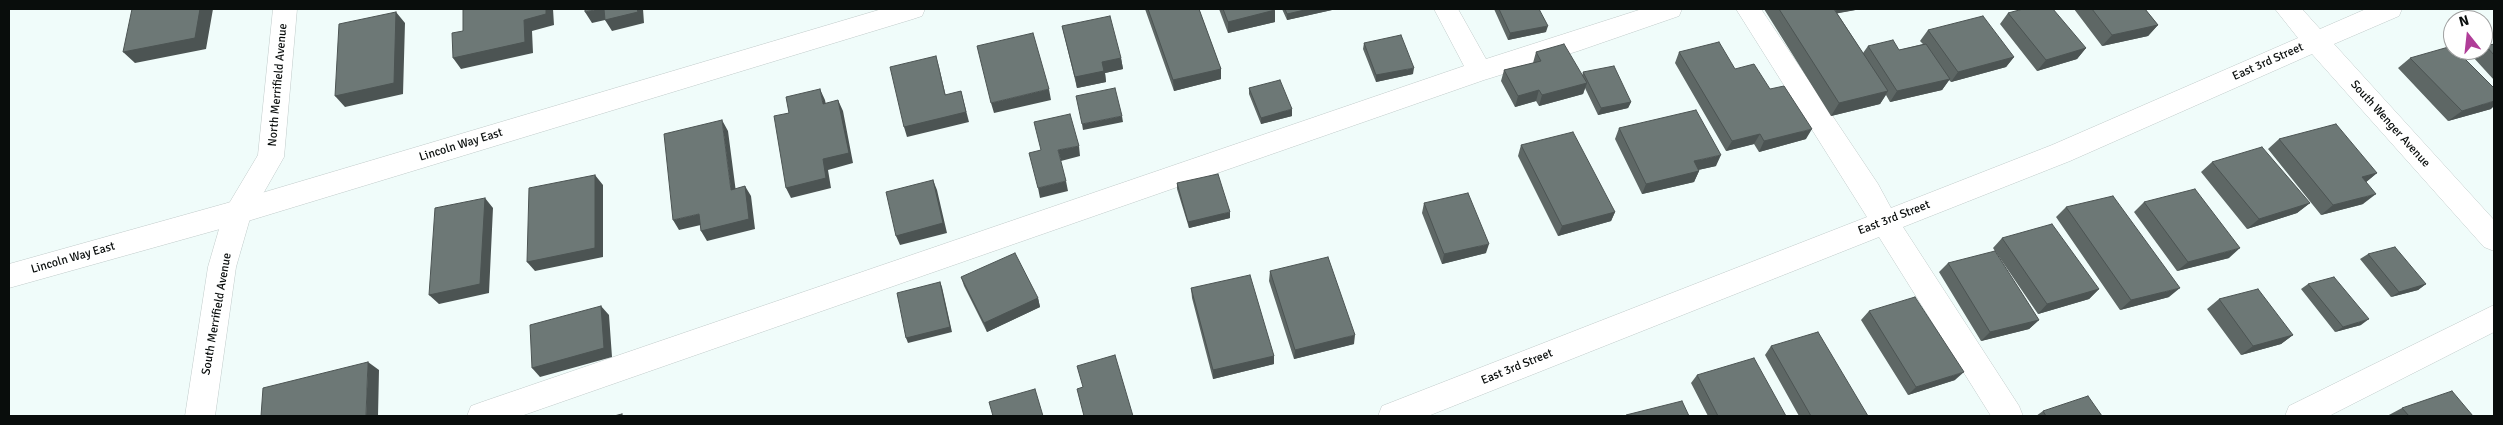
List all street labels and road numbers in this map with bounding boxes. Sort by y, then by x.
street label: North Merrifield Avenue [265,23,291,147]
street label: East 3rd Street [2230,40,2306,84]
street label: South Wenger Avenue [2347,78,2433,170]
street label: Lincoln Way East [418,125,504,165]
street label: East 3rd Street [1856,198,1932,238]
street label: Lincoln Way East [29,239,117,277]
street label: South Merrifield Avenue [199,252,235,376]
street label: East 3rd Street [1479,346,1555,388]

